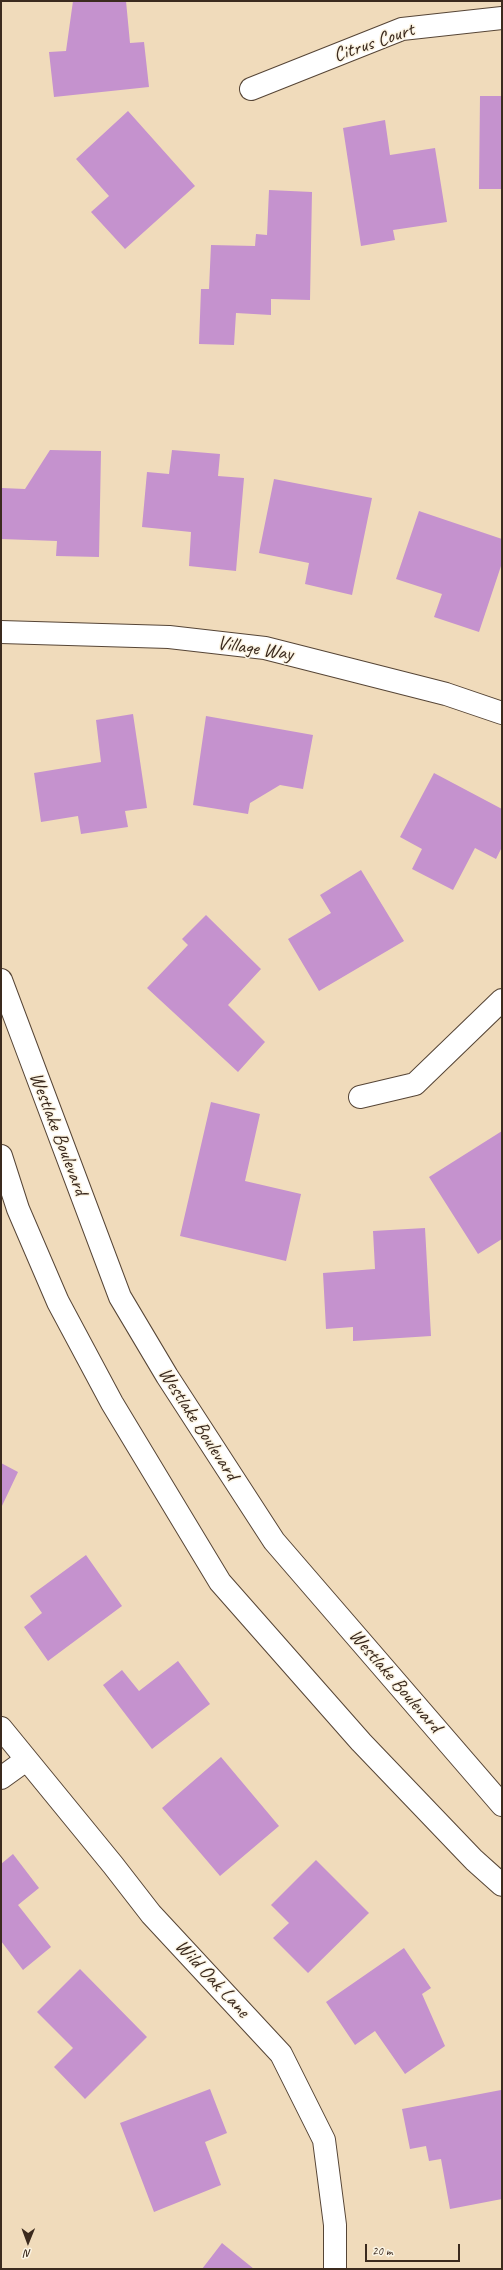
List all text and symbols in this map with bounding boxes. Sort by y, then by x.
street label: Citrus Court [330,18,418,68]
street label: Village Way [215,631,295,667]
street label: Westlake Boulevard [24,1069,92,1199]
street label: Westlake Boulevard [153,1363,243,1485]
street label: Westlake Boulevard [343,1624,447,1738]
street label: Wild Oak Lane [170,1935,254,2023]
north arrow [8,2222,48,2262]
scale bar [367,2236,462,2262]
text: 20 m [372,2243,392,2259]
text: N [24,2247,31,2261]

